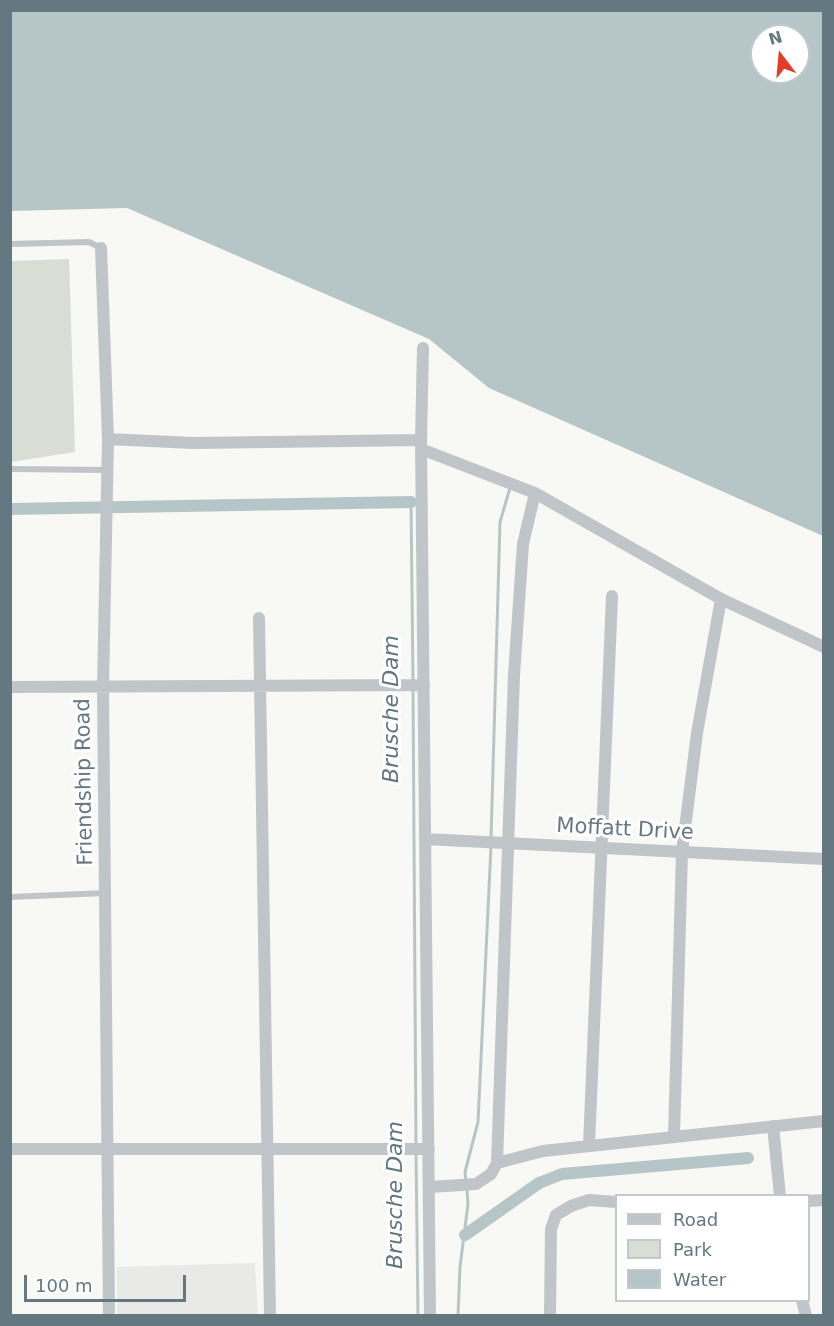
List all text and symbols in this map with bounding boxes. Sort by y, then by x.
north arrow [750,24,810,84]
text: N [766,27,784,49]
water label: Brusche Dam [379,635,405,783]
street label: Friendship Road [71,698,99,866]
street label: Moffatt Drive [556,814,694,846]
water label: Brusche Dam [383,1121,409,1269]
legend [615,1194,810,1302]
text: Road [673,1209,718,1230]
text: Park [673,1239,712,1260]
scale bar [27,1263,189,1301]
text: Water [673,1269,726,1290]
text: 100 m [35,1275,93,1296]

